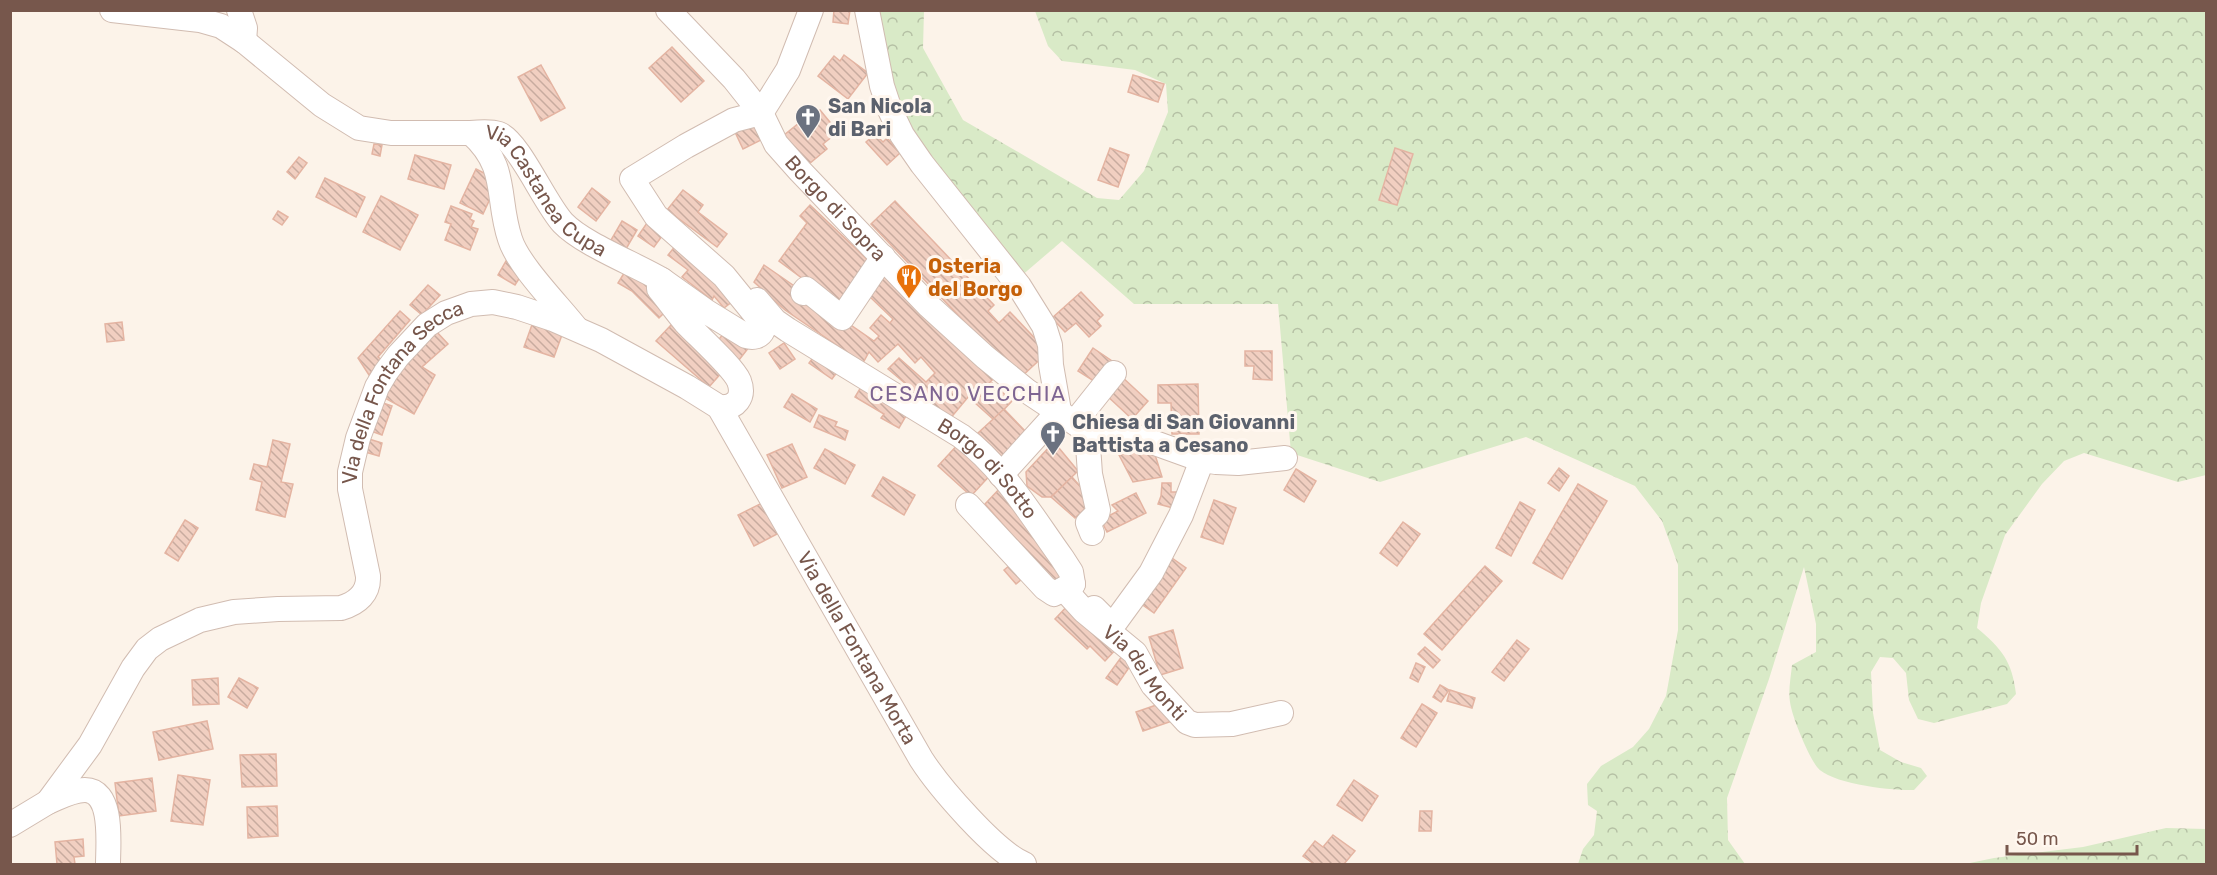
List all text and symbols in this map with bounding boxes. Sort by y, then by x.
place label: San Nicola di Bari [828,94,932,141]
church icon: San Nicola di Bari [793,102,823,140]
street label: Via Castanea Cupa [484,120,611,262]
street label: Borgo di Sopra [780,151,891,266]
place label: Osteria del Borgo [928,254,1023,301]
restaurant icon: Osteria del Borgo [894,262,924,300]
street label: Via della Fontana Secca [338,296,467,484]
district label: CESANO VECCHIA [869,381,1067,406]
place label: Chiesa di San Giovanni Battista a Cesano [1072,410,1295,457]
street label: Borgo di Sotto [933,413,1043,523]
church icon: Chiesa di San Giovanni Battista a Cesano [1038,419,1068,457]
street label: Via della Fontana Morta [792,547,922,749]
street label: Via dei Monti [1098,619,1192,725]
scale bar [2007,818,2138,856]
text: 50 m [2016,828,2059,850]

